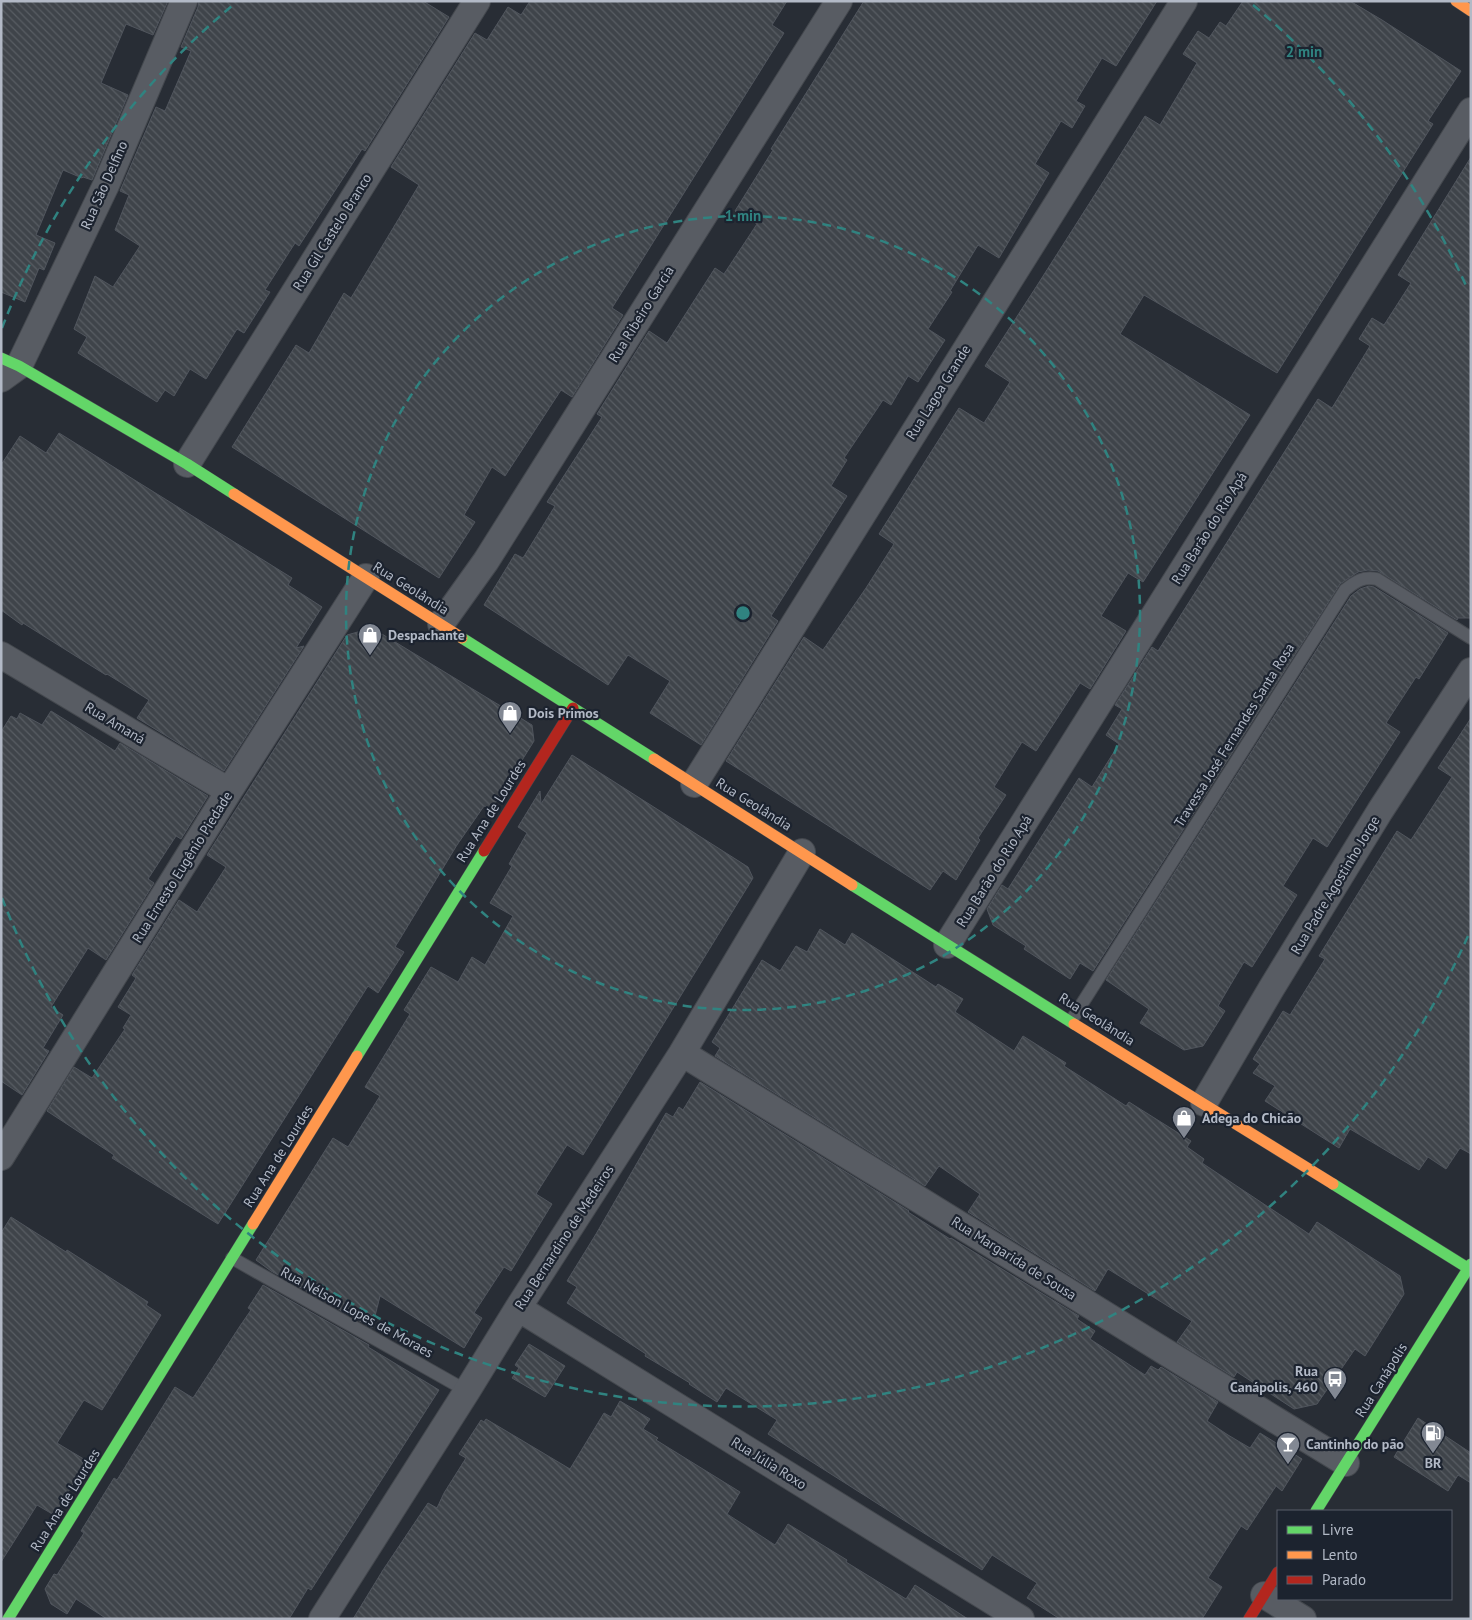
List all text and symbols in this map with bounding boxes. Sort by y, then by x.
text: 2 min [1286,42,1322,61]
street label: Rua São Delfino [76,138,132,232]
street label: Rua Gil Castelo Branco [289,170,375,294]
text: 1 min [725,206,761,225]
street label: Rua Ribeiro Garcia [604,262,678,366]
street label: Rua Lagoa Grande [902,341,974,443]
street label: Rua Barão do Rio Apá [1167,469,1251,587]
street label: Rua Geolândia [370,557,452,619]
centre of rings [734,604,752,622]
shop icon: Despachante [357,622,383,656]
place label: Despachante [388,626,465,644]
street label: Travessa José Fernandes Santa Rosa [1170,640,1298,830]
street label: Rua Amaná [82,698,148,748]
shop icon: Dois Primos [497,700,523,734]
place label: Dois Primos [528,704,599,722]
street label: Rua Ana de Lourdes [452,756,530,866]
street label: Rua Geolândia [713,773,795,835]
street label: Rua Ernesto Eugênio Piedade [128,788,236,946]
street label: Rua Barão do Rio Apá [952,812,1036,930]
street label: Rua Padre Agostinho Jorge [1287,813,1383,957]
street label: Rua Geolândia [1056,988,1138,1050]
street label: Rua Ana de Lourdes [239,1101,317,1211]
shop icon: Adega do Chicão [1171,1105,1197,1139]
place label: Adega do Chicão [1202,1109,1302,1127]
street label: Rua Bernardino de Medeiros [510,1161,618,1313]
street label: Rua Margarida de Sousa [948,1212,1080,1304]
street label: Rua Nélson Lopes de Moraes [278,1262,437,1362]
street label: Rua Canápolis [1351,1339,1411,1421]
place label: Rua Canápolis, 460 [1230,1362,1318,1396]
bus stop icon: Rua Canápolis, 460 [1322,1366,1348,1400]
fuel station icon: BR [1420,1420,1446,1454]
bar icon: Cantinho do pão [1275,1431,1301,1465]
street label: Rua Júlia Roxo [728,1433,810,1493]
place label: Cantinho do pão [1306,1435,1404,1453]
street label: Rua Ana de Lourdes [26,1445,104,1555]
place label: BR [1425,1454,1442,1472]
legend [1277,1510,1452,1600]
text: Livre [1322,1520,1354,1539]
text: Lento [1322,1545,1358,1564]
text: Parado [1322,1570,1366,1589]

